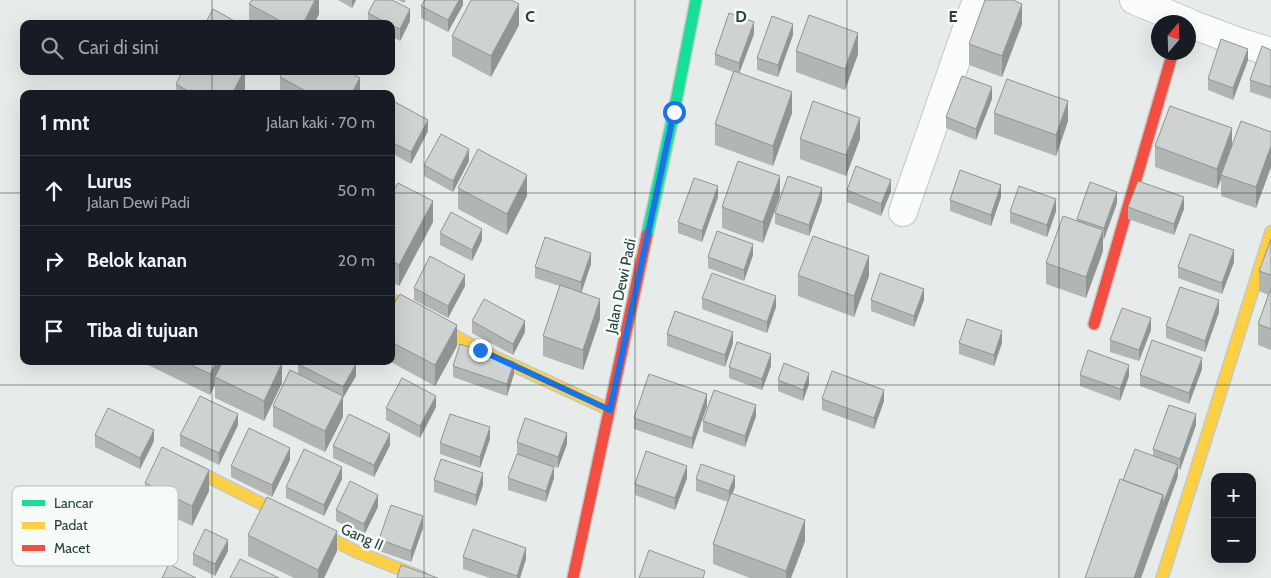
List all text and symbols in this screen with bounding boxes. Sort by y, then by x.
text: C [525,7,535,26]
text: D [735,7,747,26]
text: E [948,7,958,26]
north arrow [1151,15,1196,60]
search box [20,20,395,75]
icon: search [38,34,66,62]
text: Cari di sini [78,36,159,59]
route start [663,101,686,124]
text: 1 mnt [40,110,89,135]
text: Jalan kaki · 70 m [266,113,375,132]
text: Lurus [87,170,132,193]
icon: ahead [40,177,68,205]
text: 50 m [338,181,375,200]
text: Jalan Dewi Padi [87,193,190,212]
street label: Jalan Dewi Padi [602,237,640,336]
icon: right [40,247,68,275]
text: Belok kanan [87,249,187,272]
text: 20 m [338,251,375,270]
icon: arrive [40,317,68,345]
text: Tiba di tujuan [87,319,198,342]
route end [469,339,492,362]
map controls [1211,473,1256,563]
button: + [1211,473,1256,518]
legend [12,486,178,566]
text: Lancar [54,494,94,512]
text: Padat [54,516,88,534]
button: − [1211,518,1256,563]
street label: Gang II [338,520,386,554]
text: Macet [54,539,90,557]

